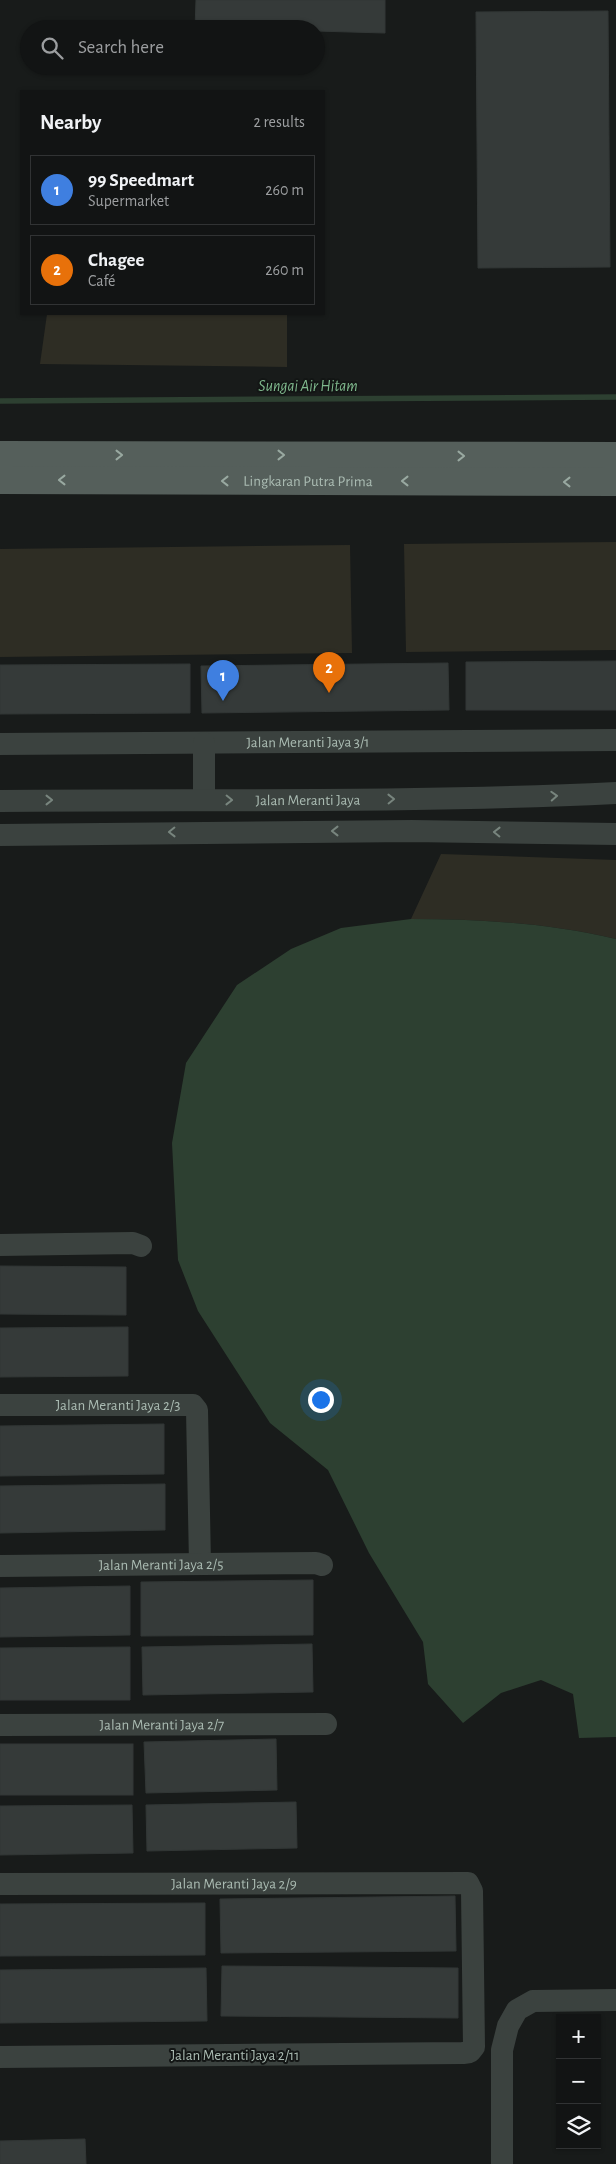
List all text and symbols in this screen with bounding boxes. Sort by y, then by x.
search box [20,20,325,75]
icon: search [38,34,66,62]
text: Search here [78,38,164,57]
text: Nearby [40,112,101,133]
text: 2 results [253,114,305,130]
text: 99 Speedmart [88,171,194,190]
text: 1 [54,182,60,198]
text: 260 m [265,182,304,198]
text: Supermarket [88,193,169,209]
text: Chagee [88,251,145,270]
text: 2 [53,262,61,278]
text: 260 m [265,262,304,278]
text: Café [88,273,116,289]
water label: Sungai Air Hitam [258,378,358,394]
one-way arrow [115,450,123,460]
one-way arrow [278,450,285,460]
one-way arrow [458,451,465,461]
street label: Lingkaran Putra Prima [243,473,373,489]
one-way arrow [58,475,66,485]
one-way arrow [221,476,228,486]
one-way arrow [401,476,408,486]
one-way arrow [563,477,571,487]
pin: 2 [313,652,345,693]
pin: 1 [207,660,239,701]
street label: Jalan Meranti Jaya 3/1 [246,734,370,750]
one-way arrow [550,791,558,801]
street label: Jalan Meranti Jaya [256,792,361,808]
one-way arrow [388,794,395,804]
one-way arrow [45,795,53,806]
one-way arrow [225,795,233,805]
one-way arrow [331,826,338,836]
one-way arrow [168,827,176,837]
one-way arrow [493,827,501,837]
your location [308,1387,334,1413]
street label: Jalan Meranti Jaya 2/3 [56,1398,180,1413]
street label: Jalan Meranti Jaya 2/5 [99,1556,223,1573]
street label: Jalan Meranti Jaya 2/7 [100,1717,224,1732]
street label: Jalan Meranti Jaya 2/9 [171,1876,297,1891]
map controls [556,2014,601,2149]
button: + [556,2014,601,2059]
street label: Jalan Meranti Jaya 2/11 [171,2048,299,2063]
button: − [556,2059,601,2104]
button: layers [556,2104,601,2149]

